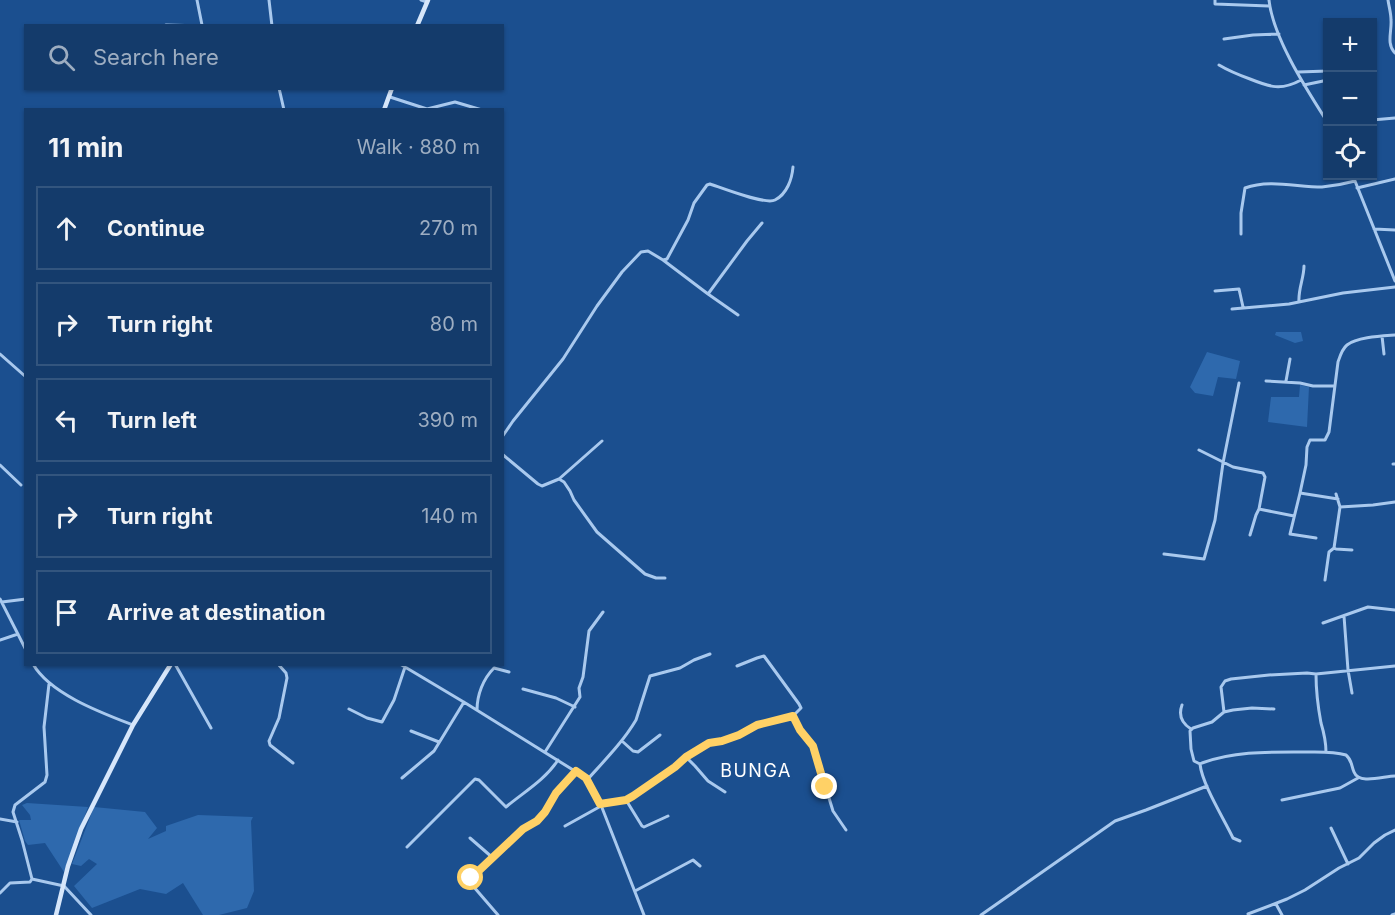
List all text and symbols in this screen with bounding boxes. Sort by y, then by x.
map controls [1323,18,1377,180]
button: + [1323,18,1377,72]
search box [24,24,504,90]
icon: search [45,41,78,74]
text: Search here [93,44,219,70]
button: − [1323,72,1377,126]
button: locate [1323,126,1377,180]
text: 11 min [48,132,124,163]
text: Walk · 880 m [357,135,480,159]
icon: ahead [50,212,83,245]
text: Continue [107,215,205,241]
text: 270 m [419,216,478,240]
icon: right [50,308,83,341]
text: Turn right [107,311,213,337]
text: 80 m [430,312,478,336]
icon: left [50,404,83,437]
text: Turn left [107,407,197,433]
text: 390 m [417,408,478,432]
icon: right [50,500,83,533]
text: Turn right [107,503,213,529]
text: 140 m [421,504,478,528]
icon: arrive [50,596,83,629]
text: Arrive at destination [107,599,326,625]
district label: BUNGA [720,760,792,781]
route end [811,773,837,799]
route start [457,864,483,890]

